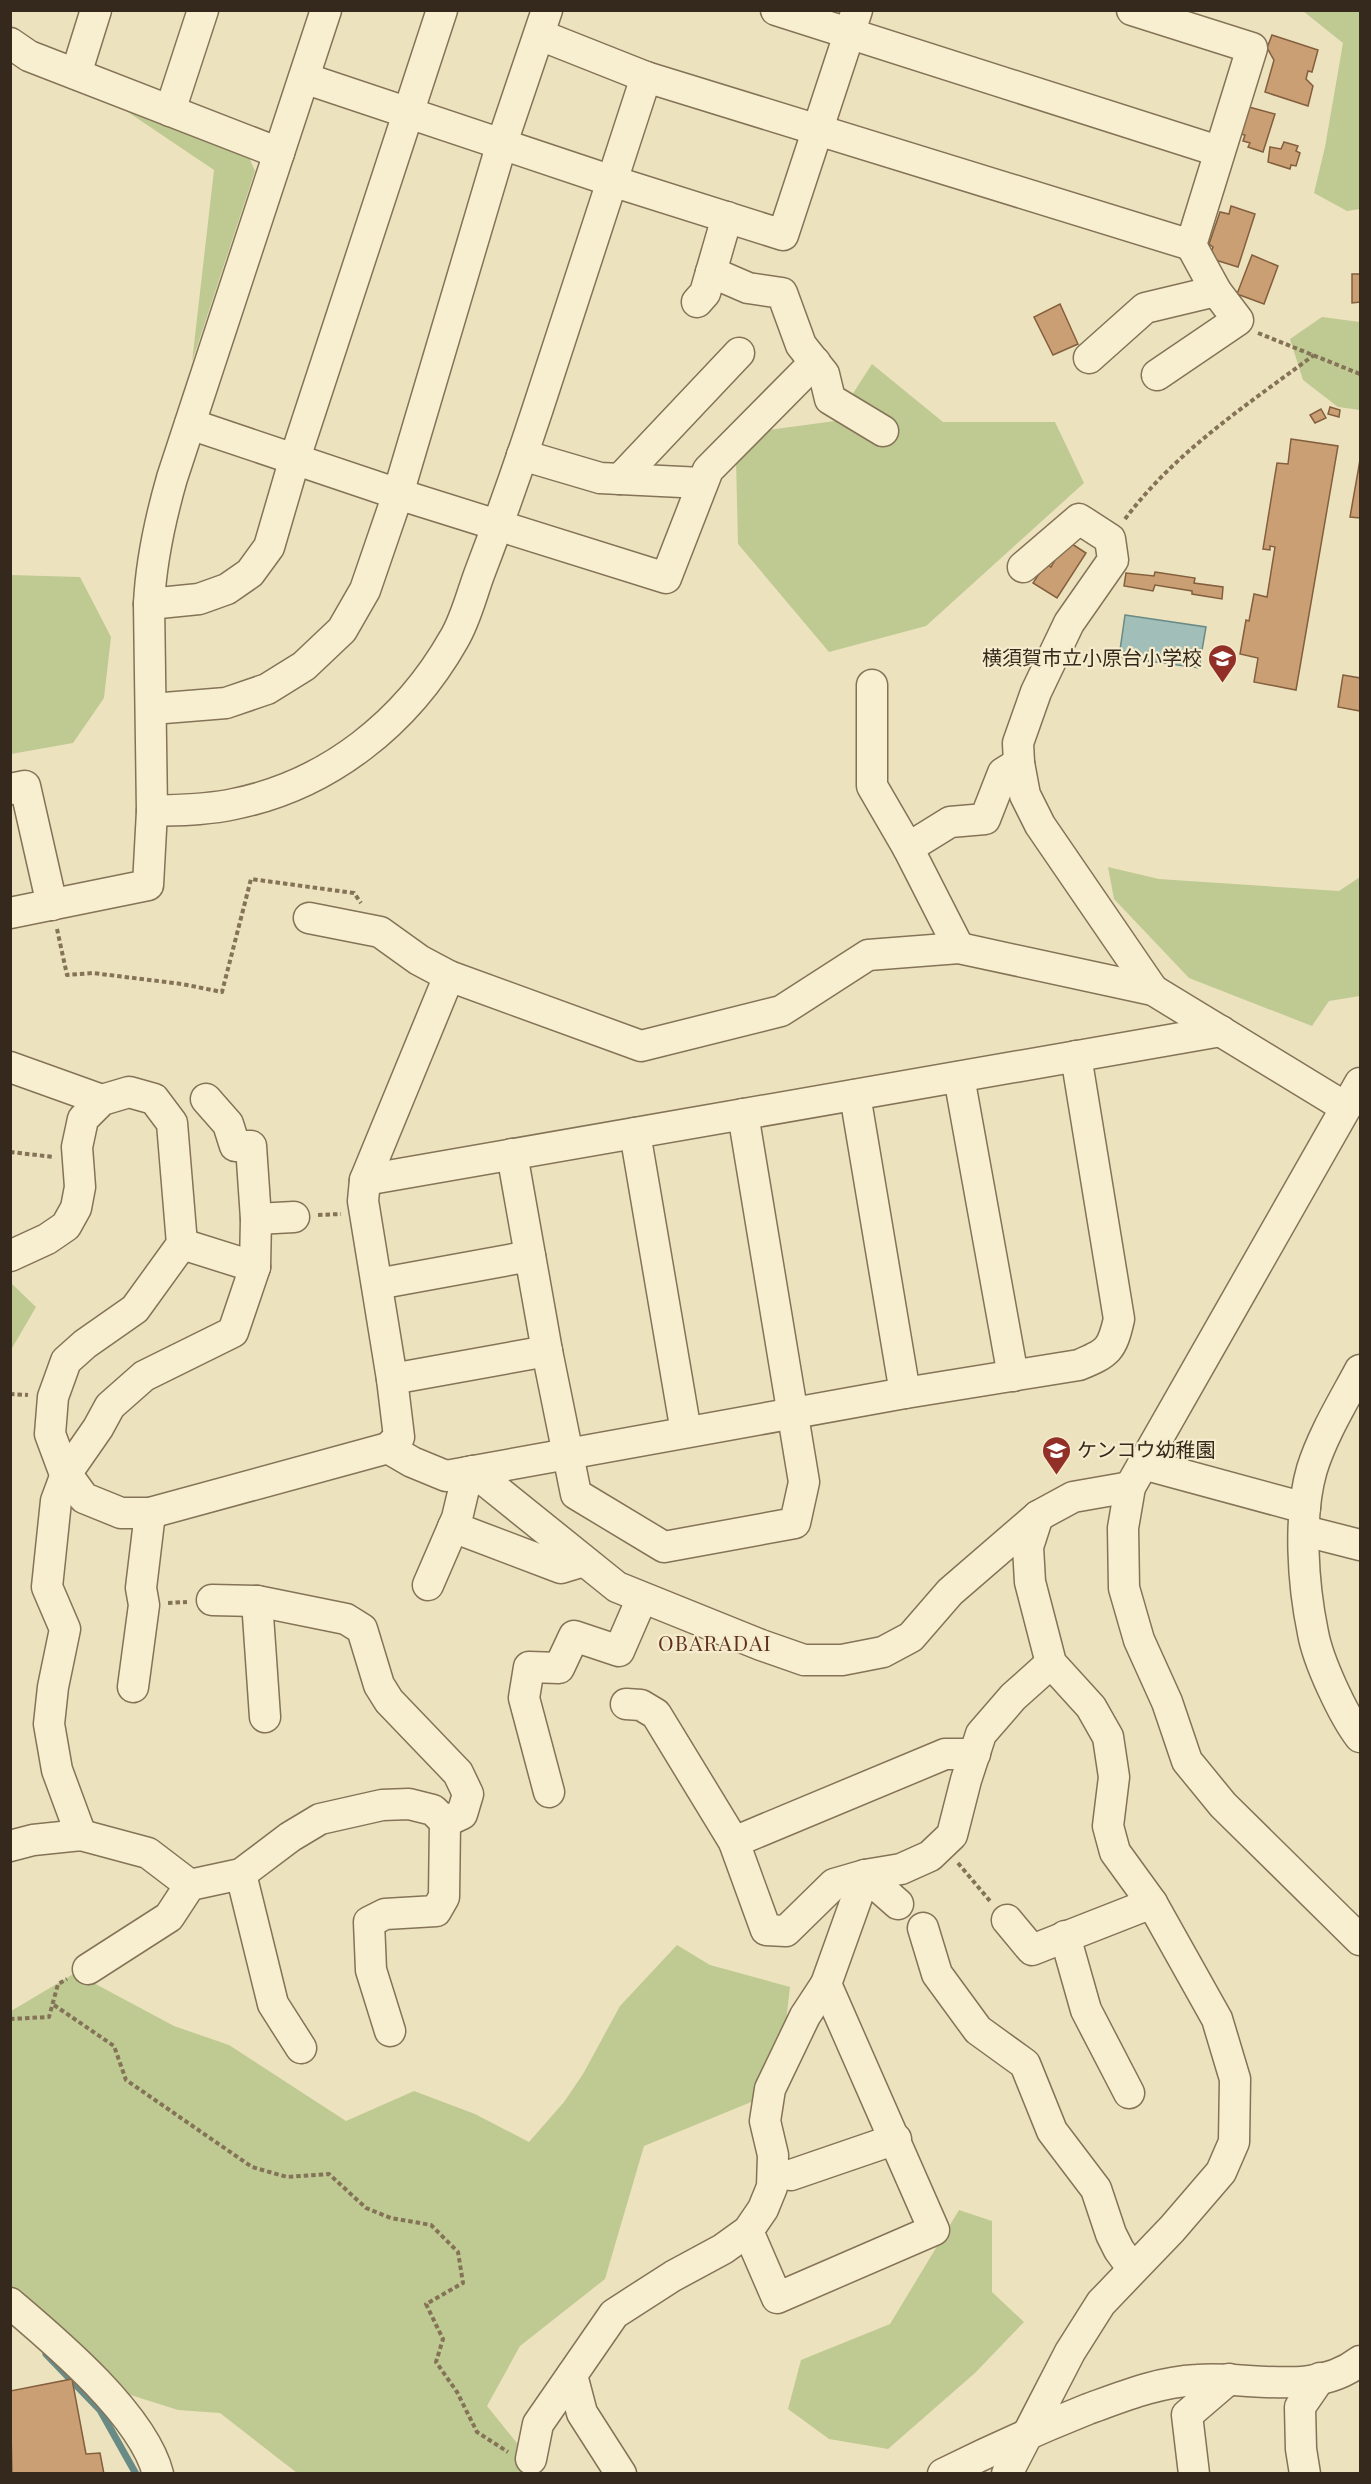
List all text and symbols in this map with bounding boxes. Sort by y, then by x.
school or university icon: 横須賀市立小原台小学校 [1207,642,1239,684]
place label: 横須賀市立小原台小学校 [982,643,1202,670]
school or university icon: ケンコウ幼稚園 [1040,1434,1072,1476]
place label: ケンコウ幼稚園 [1077,1435,1216,1462]
district label: OBARADAI [658,1628,772,1656]

